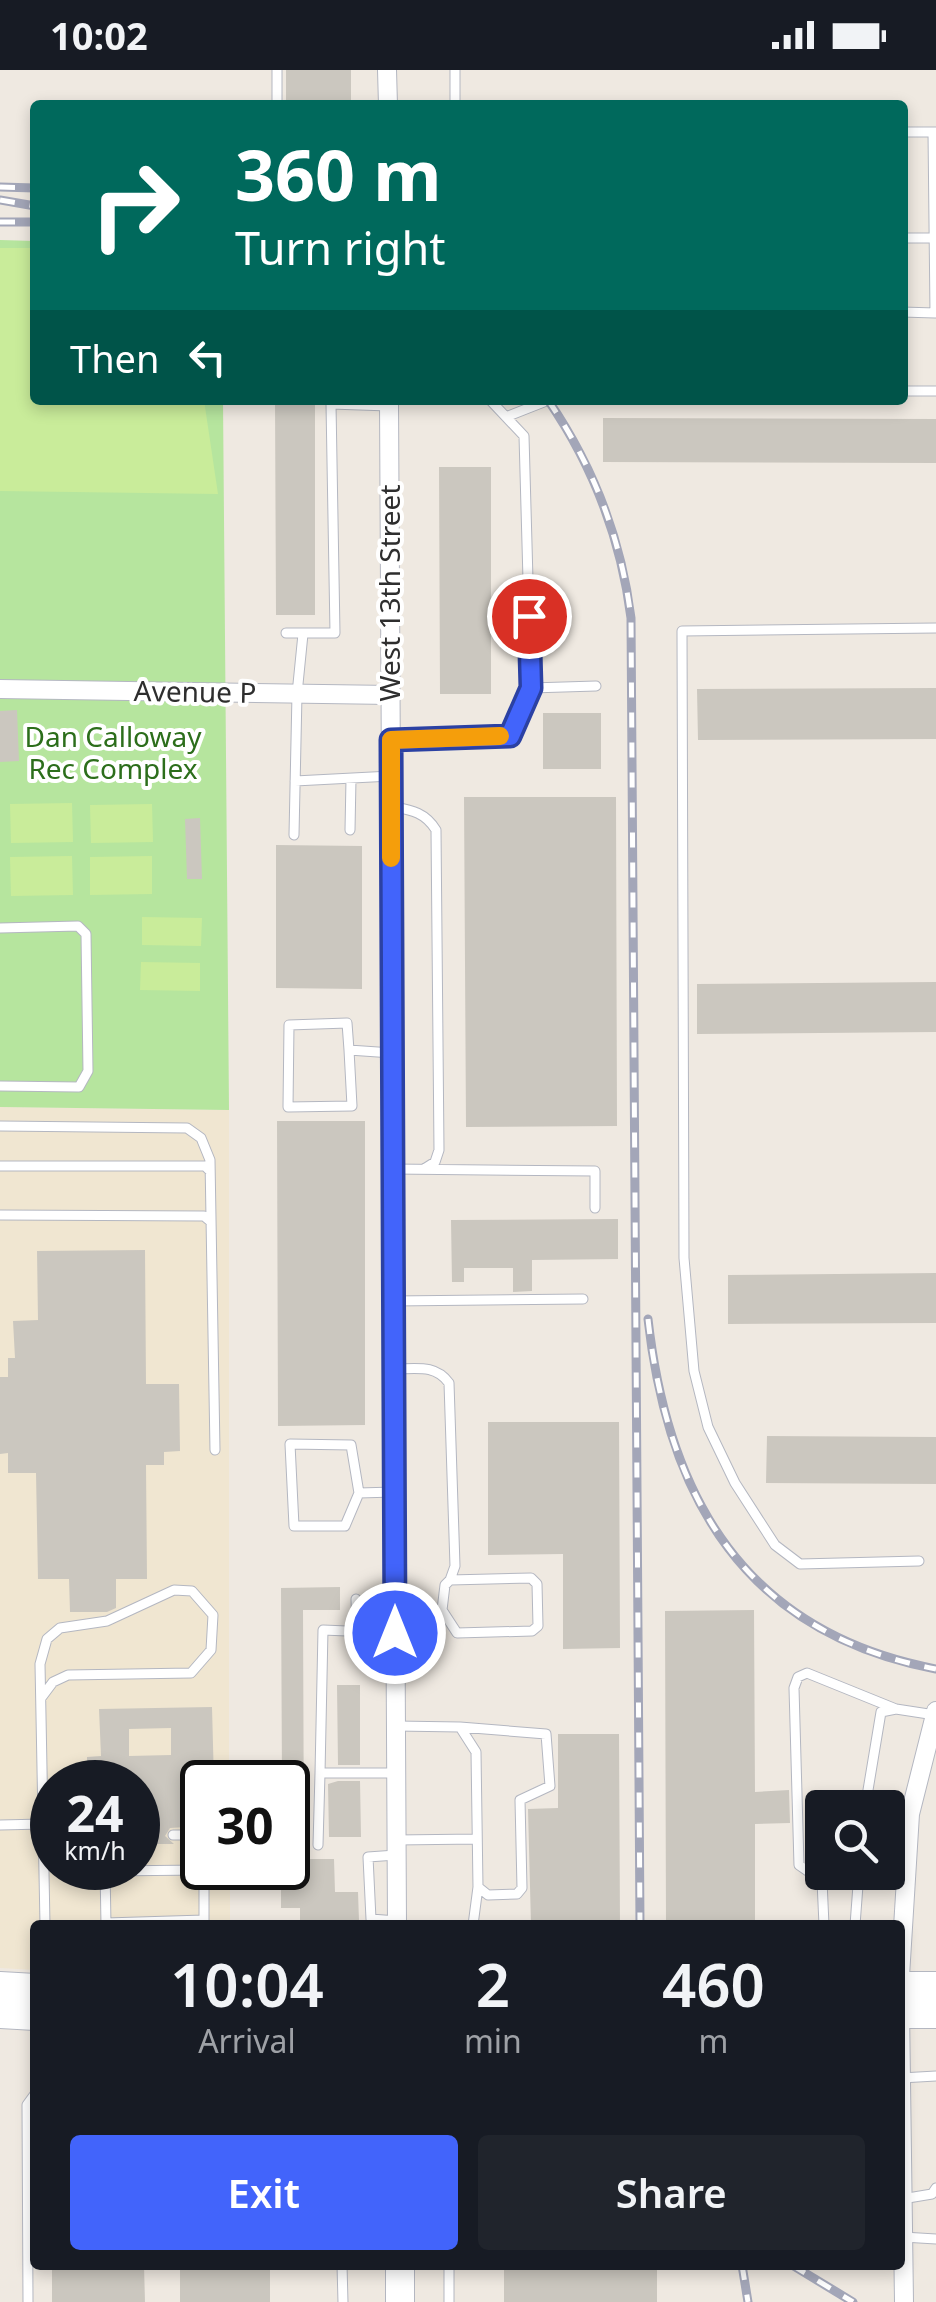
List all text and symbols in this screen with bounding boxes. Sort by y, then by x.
text: 10:02 [50,9,148,61]
text: 360 m [235,126,442,222]
icon: right [70,140,200,270]
text: Turn right [235,217,446,278]
icon: left [180,330,235,385]
text: Then [70,332,160,384]
street label: West 13th Street [370,485,408,701]
pin [487,574,572,659]
icon: arrive [502,589,557,644]
street label: Avenue P [133,671,257,711]
park label: Dan Calloway Rec Complex [25,717,202,787]
position arrow [343,1581,447,1685]
speed limit sign: 30 [180,1760,310,1890]
text: 24 [66,1779,124,1847]
map controls [805,1790,905,1890]
button: search [805,1790,905,1890]
text: km/h [64,1833,126,1867]
text: 10:04 [170,1943,324,2025]
text: 2 [476,1943,510,2025]
text: 460 [662,1943,765,2025]
text: Arrival [198,2019,296,2062]
text: min [464,2019,522,2062]
text: m [698,2019,728,2062]
button: Exit [70,2135,458,2250]
button: Share [478,2135,865,2250]

